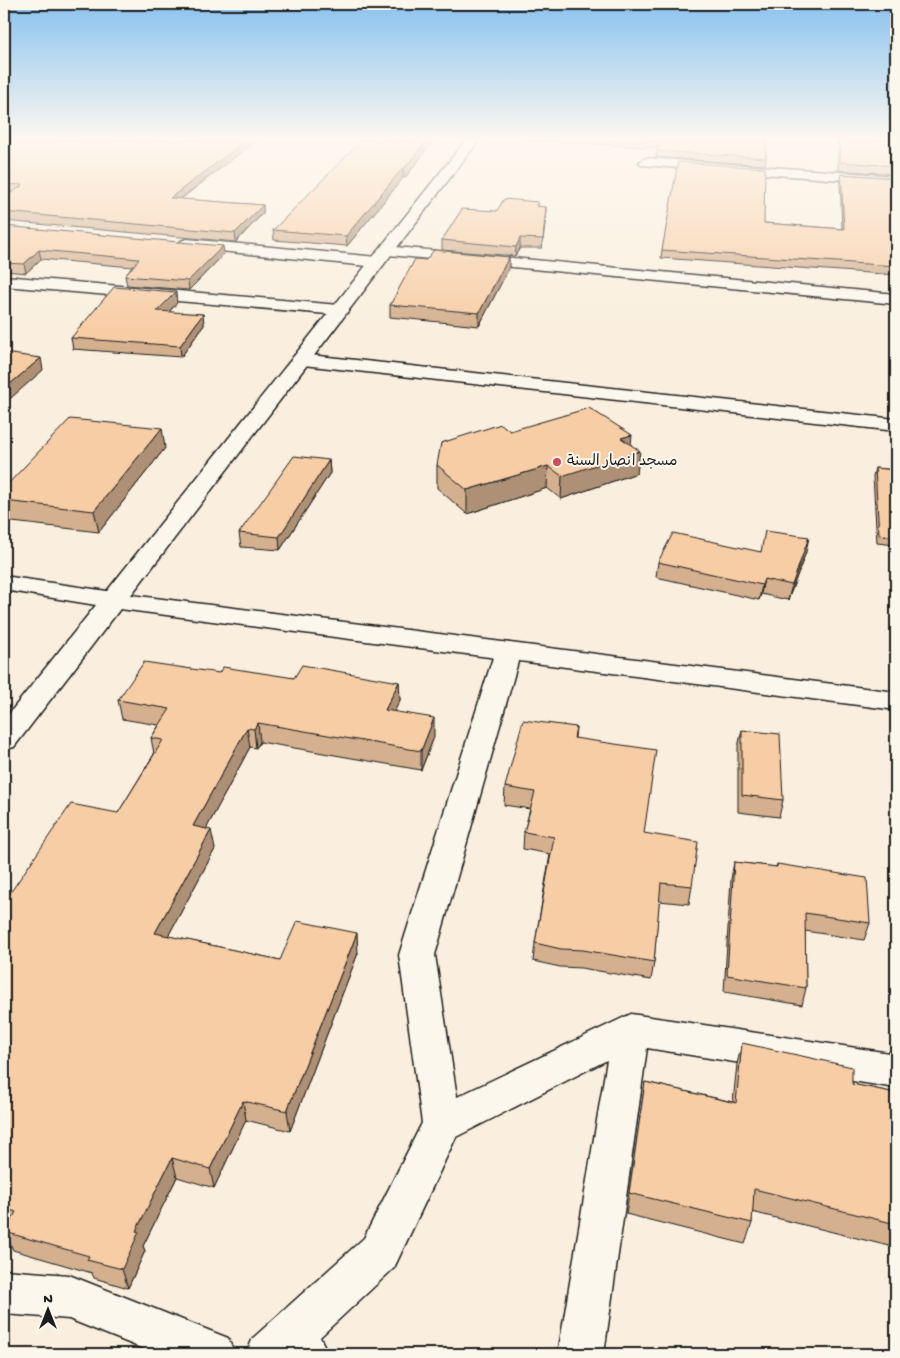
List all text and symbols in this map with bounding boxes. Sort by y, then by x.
place label: مسجد انصار السنة [567,453,677,471]
marker: مسجد انصار السنة [551,456,563,468]
north arrow [22,1286,72,1336]
text: N [43,1291,53,1308]

